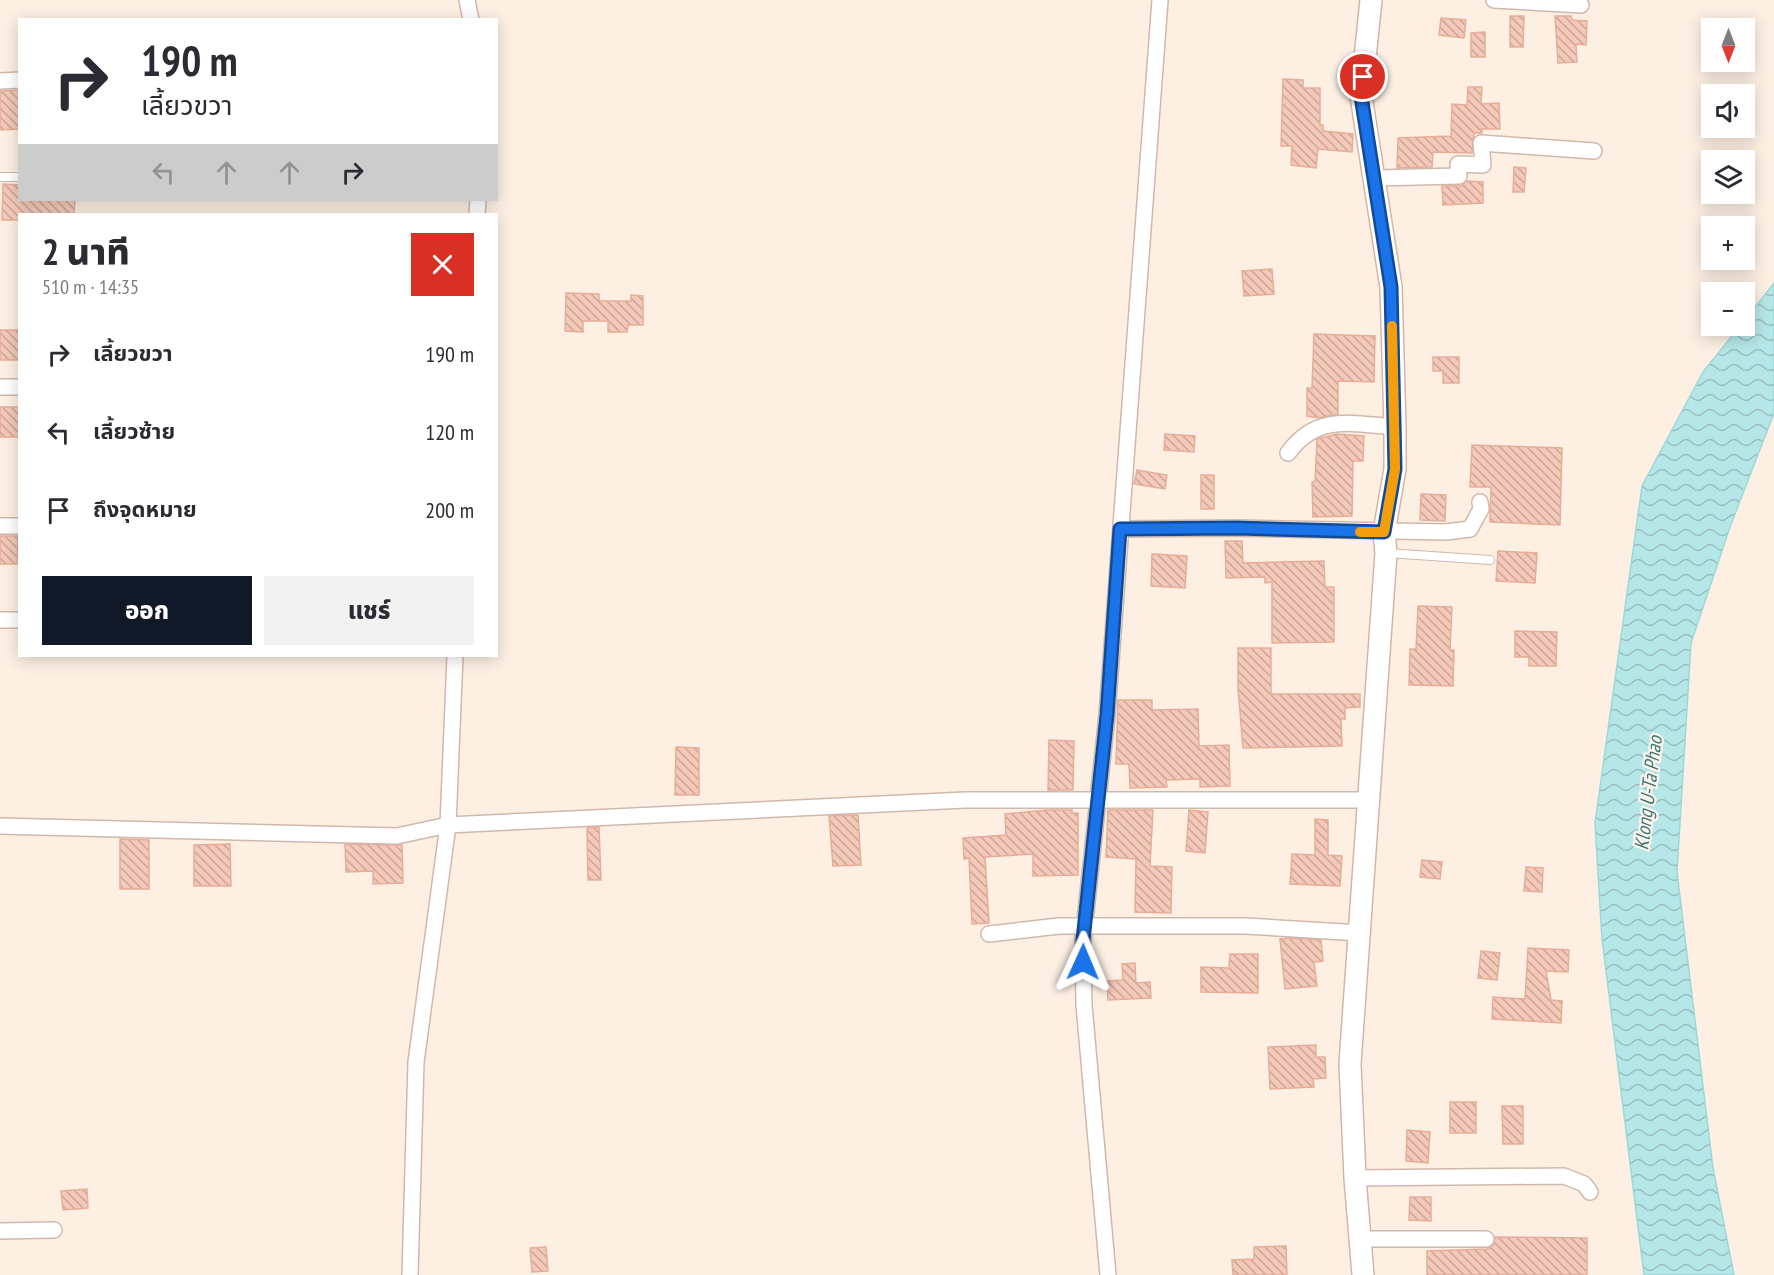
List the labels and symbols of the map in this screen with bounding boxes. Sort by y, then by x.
north arrow [1701,18,1755,72]
pin [1337,51,1388,102]
water label: Klong U-Ta Phao [1628,733,1668,851]
position arrow [1051,930,1115,994]

